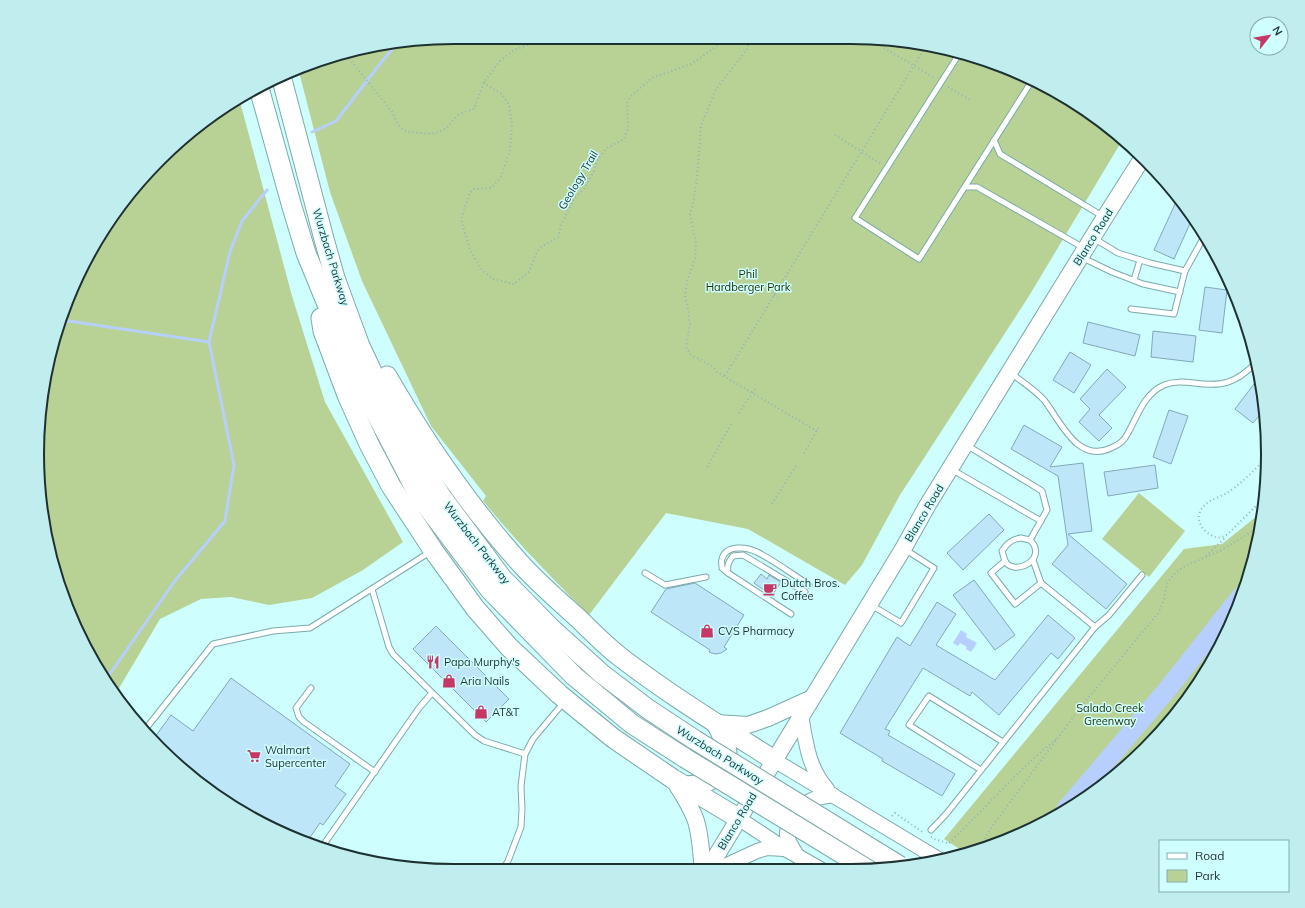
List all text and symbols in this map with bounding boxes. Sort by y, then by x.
north arrow [1249,16,1289,56]
text: N [1269,24,1286,38]
street label: Geology Trail [555,148,601,212]
street label: Blanco Road [1070,206,1116,268]
street label: Wurzbach Parkway [310,207,352,307]
park label: Phil Hardberger Park [706,267,791,294]
street label: Blanco Road [901,482,947,544]
street label: Wurzbach Parkway [441,499,514,587]
place label: Dutch Bros. Coffee [781,576,840,603]
cafe icon: Dutch Bros. Coffee [762,581,778,597]
shop icon: CVS Pharmacy [699,623,715,639]
place label: CVS Pharmacy [718,624,795,638]
restaurant icon: Papa Murphy's [425,654,441,670]
place label: Papa Murphy's [444,655,520,669]
shop icon: Aria Nails [441,673,457,689]
place label: Aria Nails [460,674,510,688]
park label: Salado Creek Greenway [1076,701,1144,728]
shop icon: AT&T [473,704,489,720]
place label: AT&T [492,705,520,719]
street label: Wurzbach Parkway [674,722,766,788]
place label: Walmart Supercenter [265,743,326,770]
supermarket icon: Walmart Supercenter [246,748,262,764]
street label: Blanco Road [714,790,760,852]
legend [1159,840,1289,892]
text: Road [1195,848,1224,863]
text: Park [1195,868,1221,883]

